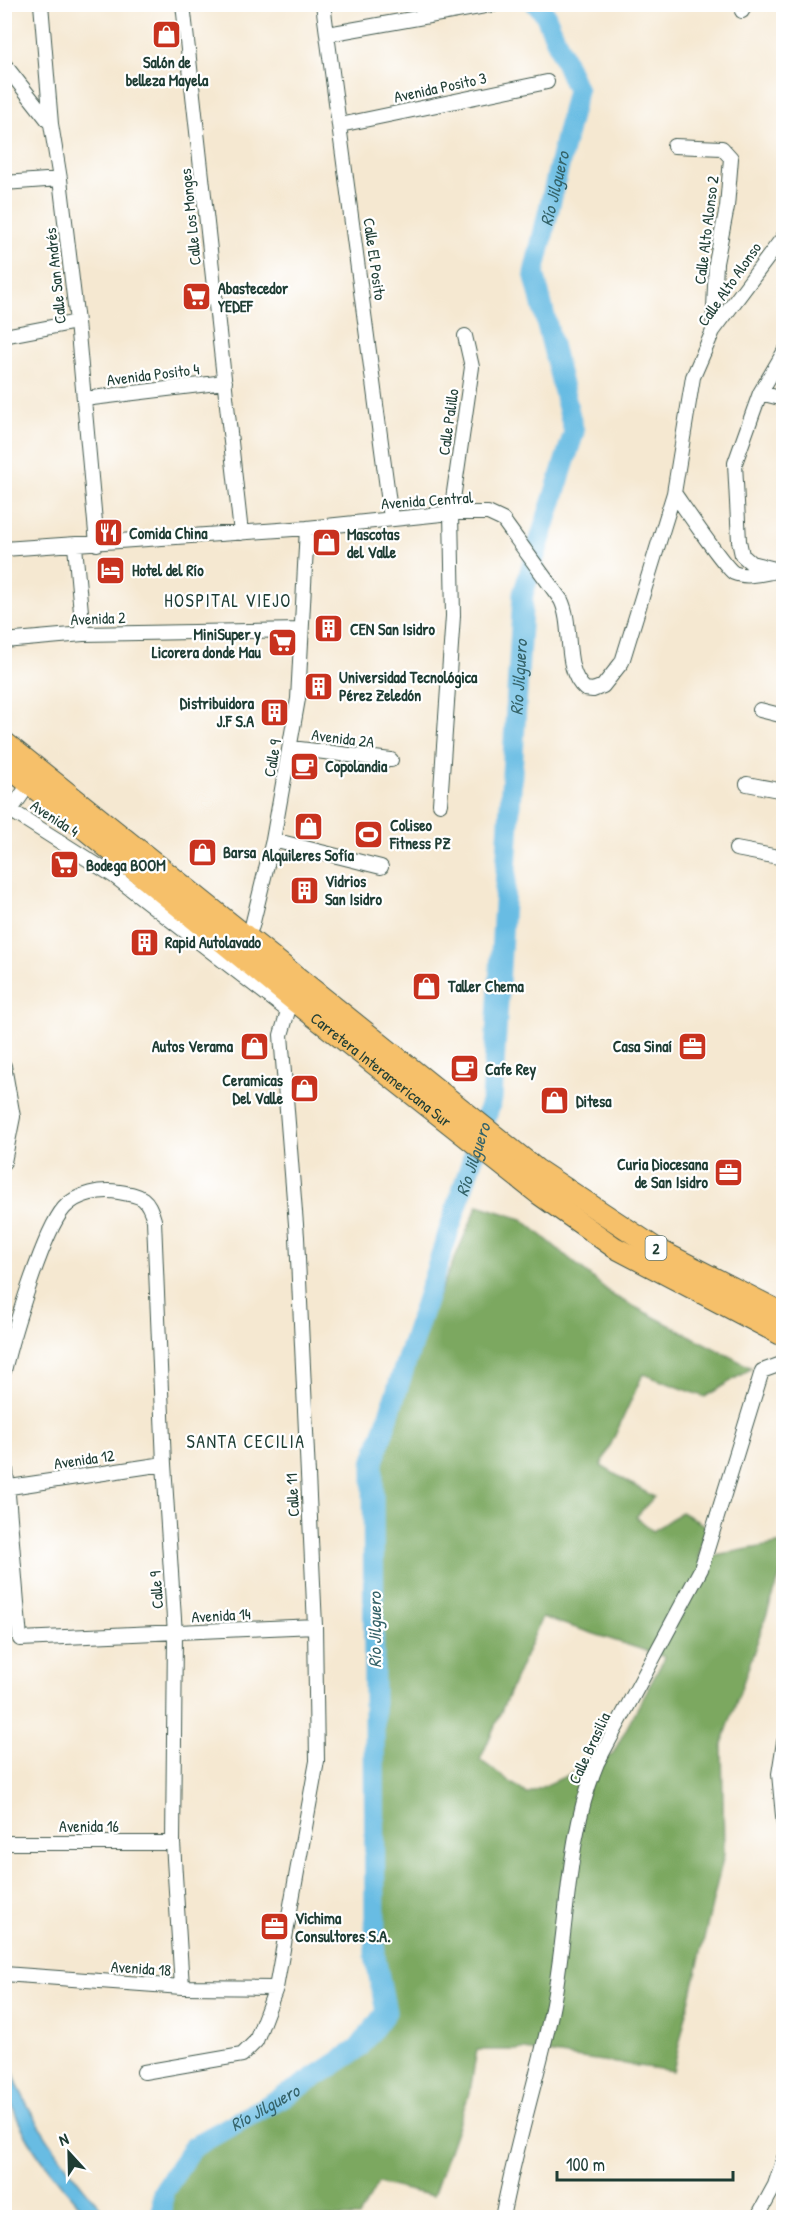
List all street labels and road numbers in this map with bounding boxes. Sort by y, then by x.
street label: Avenida Posito 3 [392,66,488,108]
street label: Calle Los Monges [174,168,206,266]
street label: Calle Alto Alonso 2 [688,174,724,286]
street label: Calle El Posito [358,216,392,302]
street label: Calle San Andrés [39,227,71,325]
street label: Calle Alto Alonso [692,237,766,330]
street label: Avenida Posito 4 [105,357,201,391]
street label: Calle Palillo [432,387,464,457]
street label: Avenida Central [380,486,474,514]
street label: Avenida 2 [70,606,126,630]
street label: Avenida 2A [310,723,376,753]
street label: Calle 9 [258,737,286,779]
street label: Avenida 4 [27,794,83,842]
street label: Carretera Interamericana Sur [306,1007,456,1132]
road number: 2 [646,1236,666,1260]
street label: Avenida 12 [52,1444,116,1474]
street label: Calle 11 [280,1472,304,1517]
street label: Calle 9 [144,1570,168,1610]
street label: Avenida 14 [191,1602,251,1628]
street label: Calle Brasilia [563,1709,615,1787]
street label: Avenida 16 [59,1815,119,1837]
street label: Avenida 18 [110,1955,172,1981]

